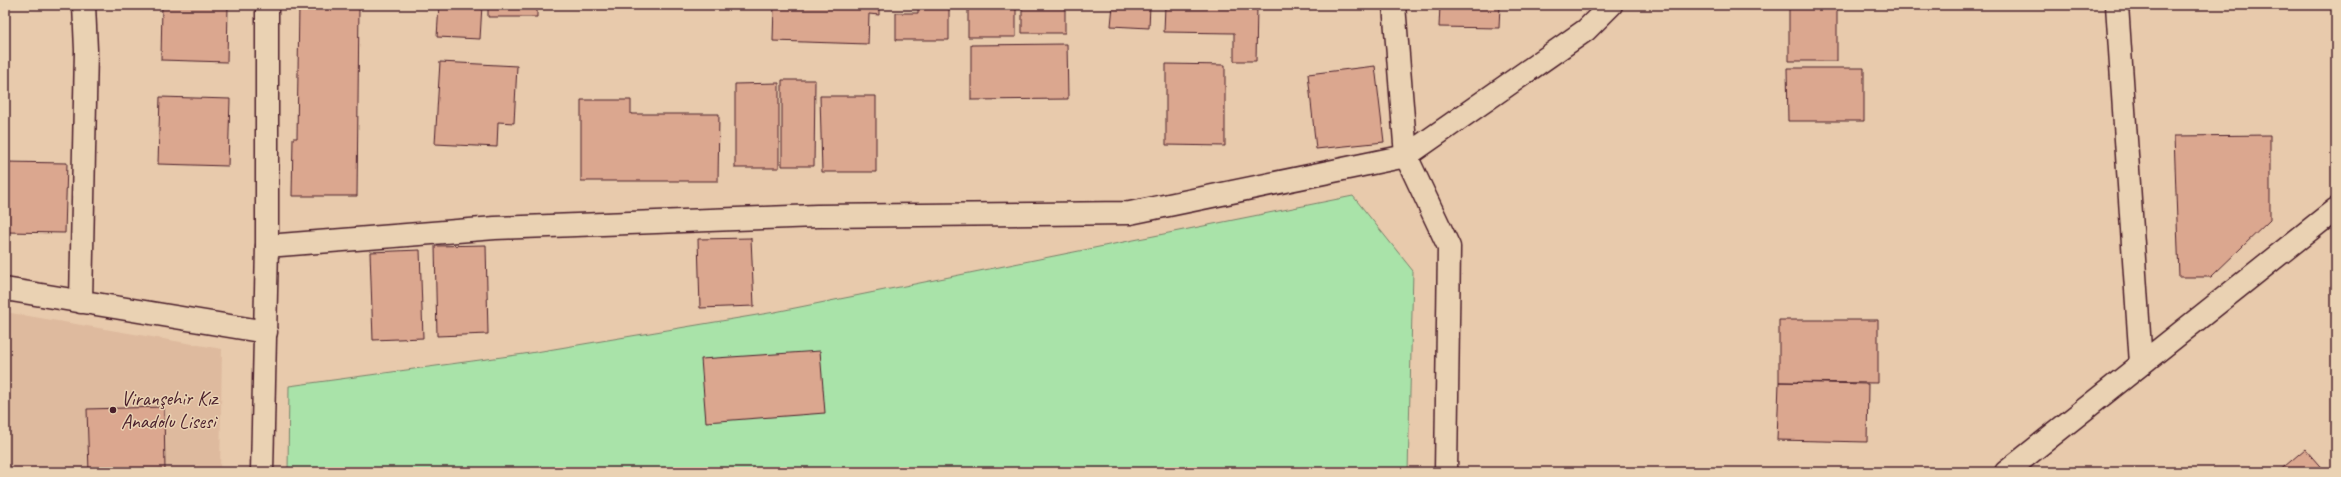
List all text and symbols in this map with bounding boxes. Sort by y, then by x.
place label: Viranşehir Kız Anadolu Lisesi [121,386,220,434]
marker: Viranşehir Kız Anadolu Lisesi [108,405,118,415]

